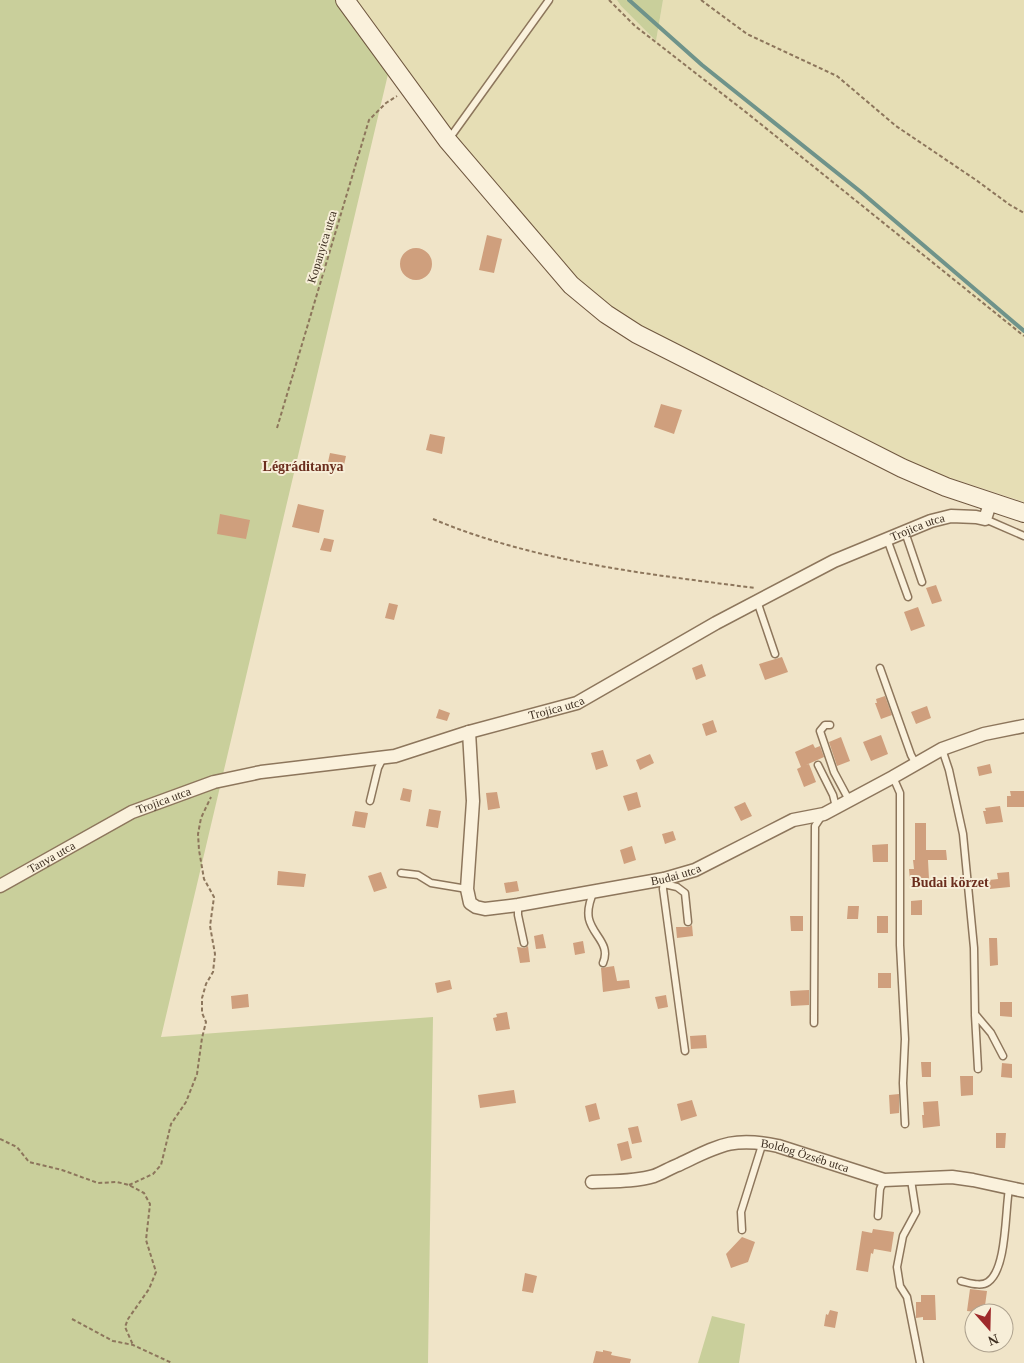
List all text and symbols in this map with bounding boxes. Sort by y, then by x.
street label: Kopanyica utca [304,208,340,285]
district label: Légráditanya [263,459,343,474]
street label: Trojica utca [888,511,947,544]
street label: Trojica utca [527,693,587,723]
street label: Trojica utca [134,784,194,817]
street label: Tanya utca [25,838,78,876]
street label: Budai utca [650,861,704,888]
district label: Budai körzet [911,875,989,890]
street label: Boldog Özséb utca [760,1136,851,1176]
north arrow [964,1303,1014,1353]
text: N [986,1331,1001,1349]

